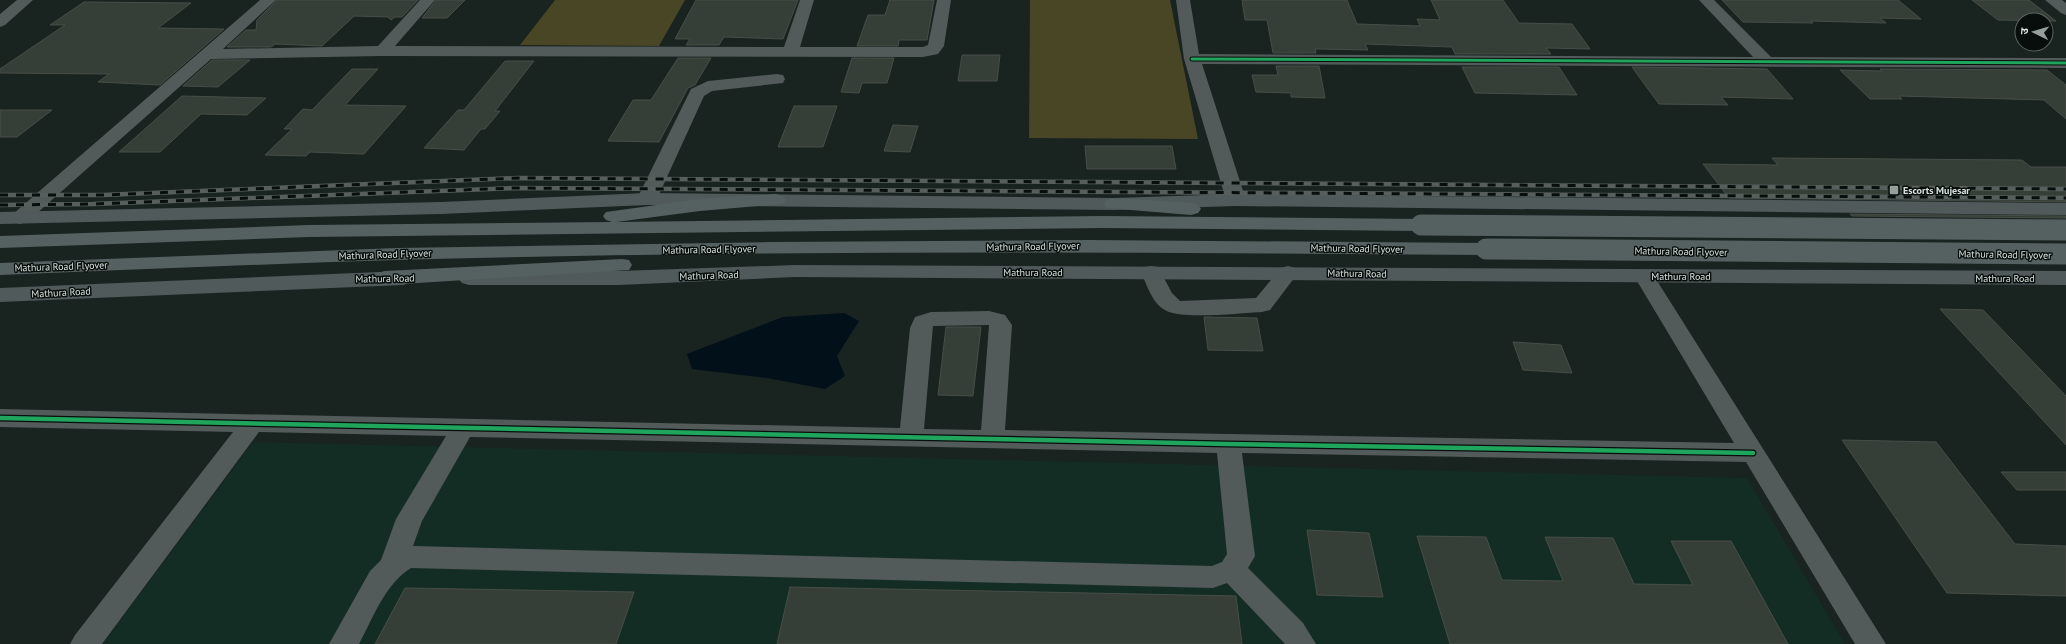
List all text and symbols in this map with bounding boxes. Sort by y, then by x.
north arrow [2014,12,2054,52]
text: उ [2017,27,2031,35]
marker: Escorts Mujesar [1888,184,1900,196]
place label: Escorts Mujesar [1903,184,1970,197]
street label: Mathura Road Flyover [986,239,1080,254]
street label: Mathura Road Flyover [1310,241,1404,256]
street label: Mathura Road Flyover [662,242,756,257]
street label: Mathura Road Flyover [1634,244,1728,259]
street label: Mathura Road Flyover [338,246,432,263]
street label: Mathura Road Flyover [1958,247,2052,262]
street label: Mathura Road Flyover [14,258,108,275]
street label: Mathura Road [1003,266,1063,279]
street label: Mathura Road [1327,266,1387,281]
street label: Mathura Road [679,268,739,283]
street label: Mathura Road [1651,270,1711,283]
street label: Mathura Road [355,271,415,286]
street label: Mathura Road [1975,272,2035,285]
street label: Mathura Road [31,284,91,301]

